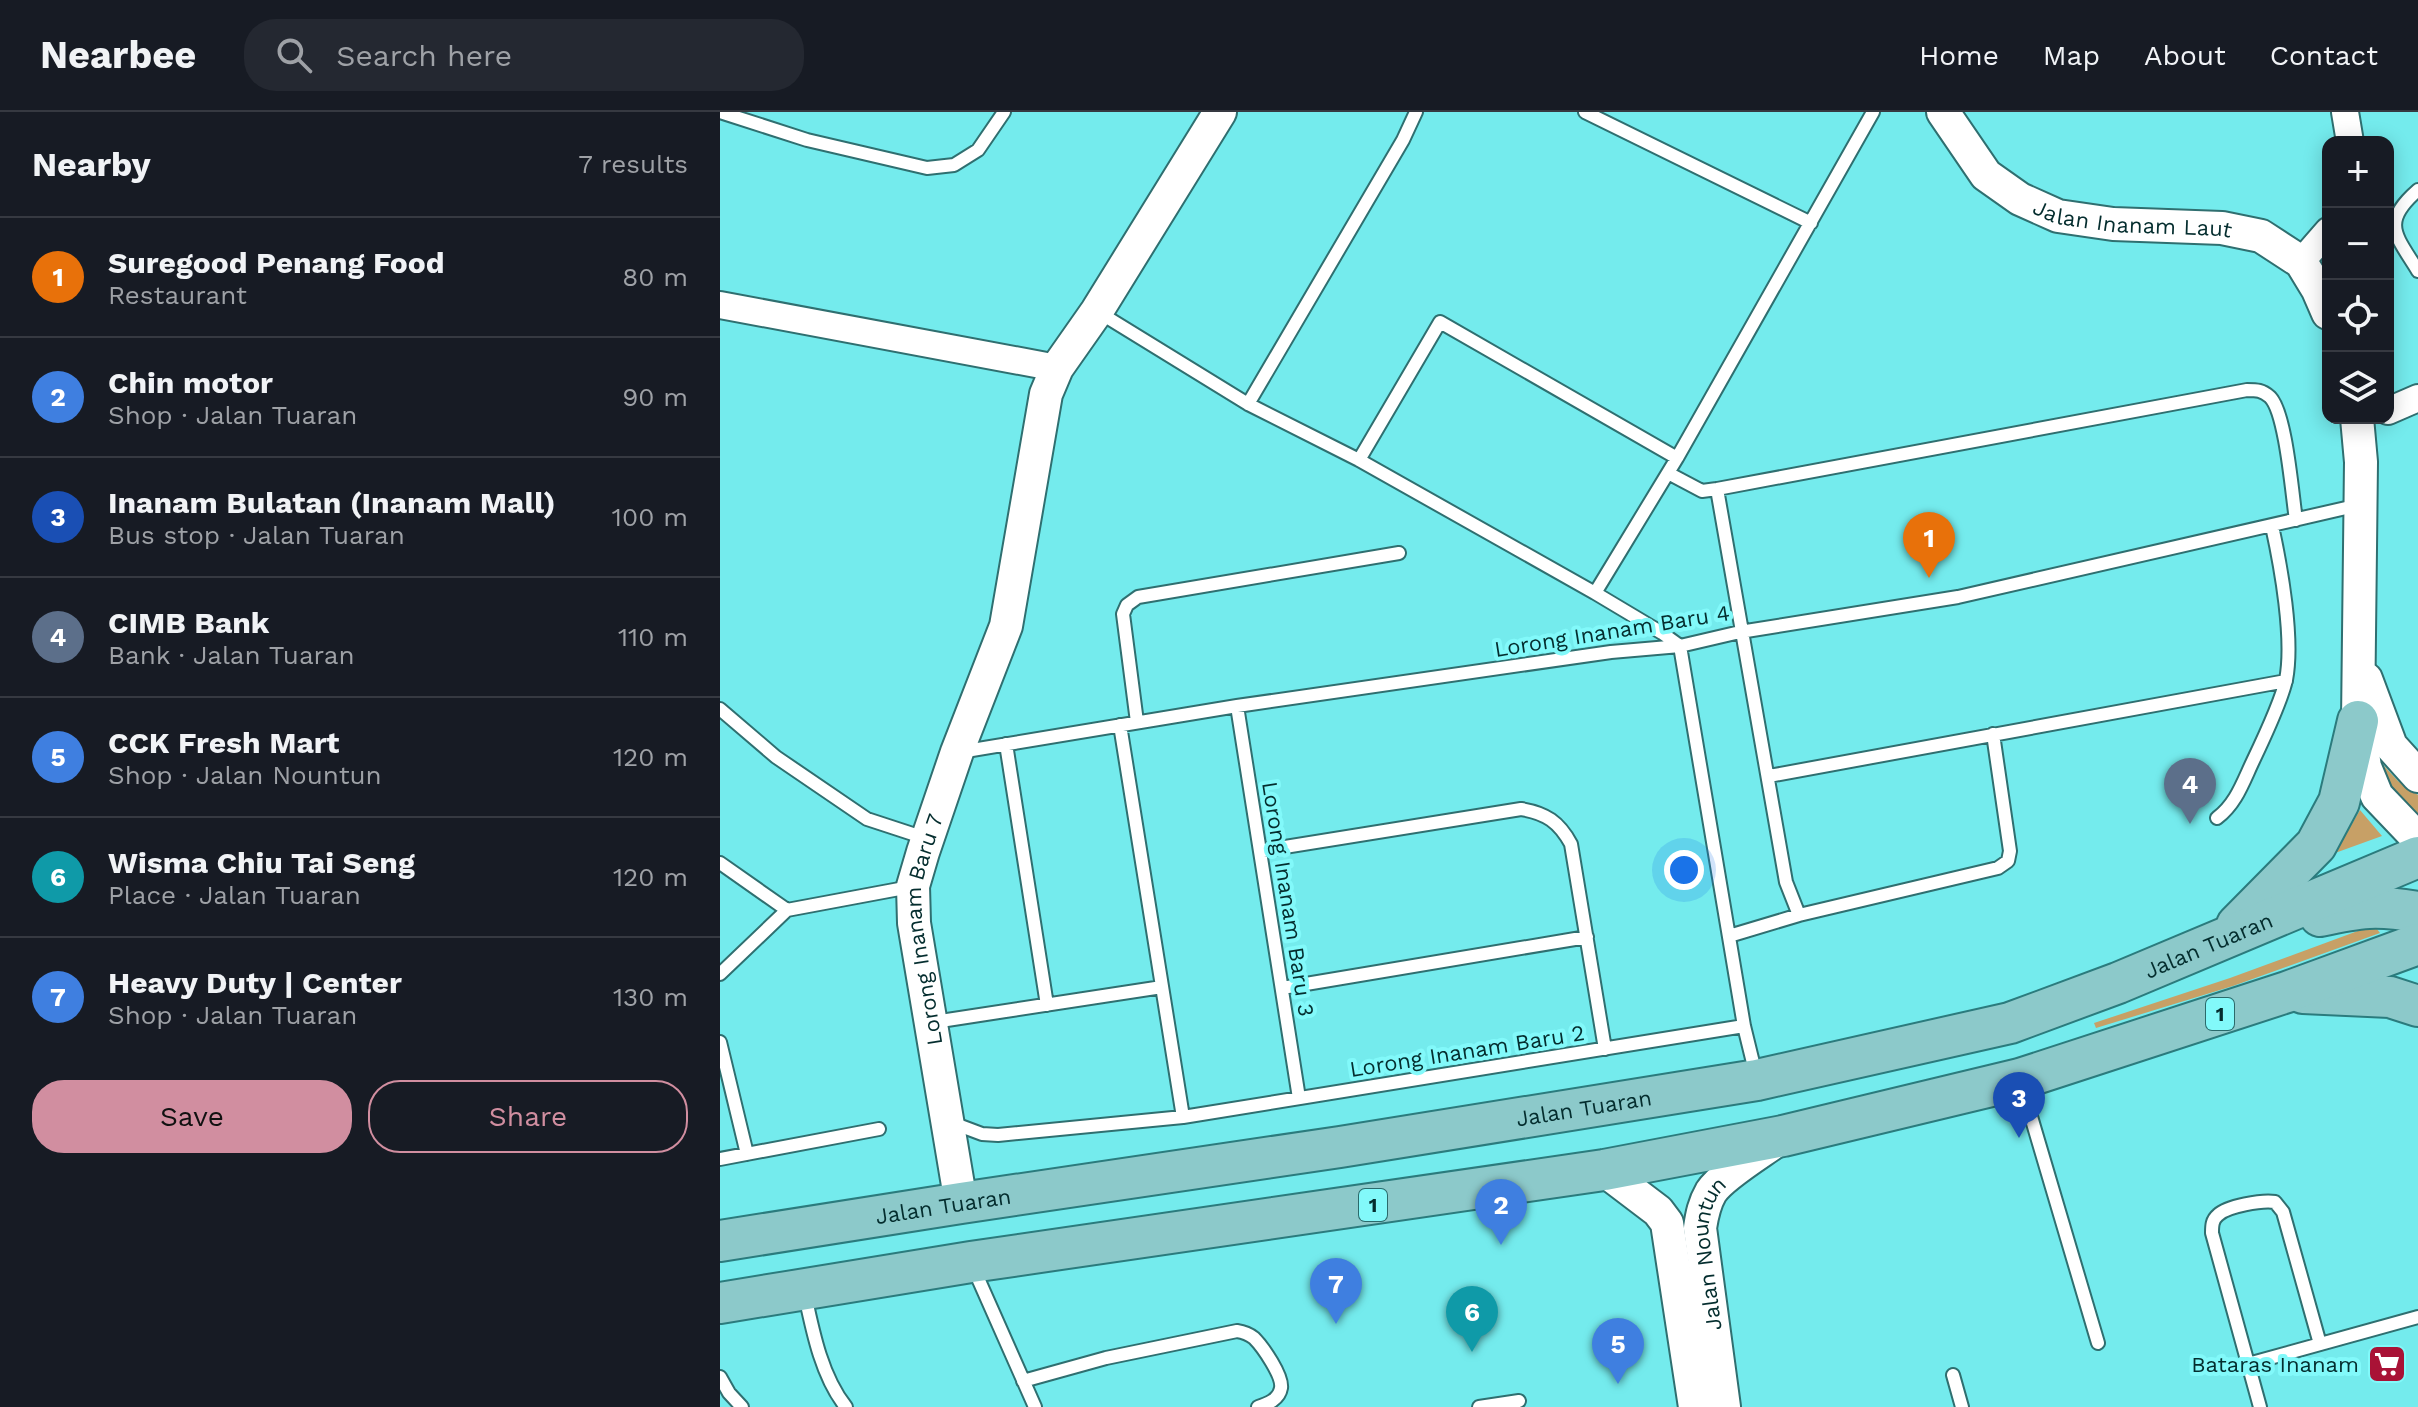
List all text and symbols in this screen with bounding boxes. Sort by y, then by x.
search box [244,19,804,91]
text: Nearbee [40,33,196,77]
icon: search [272,33,316,77]
text: Search here [336,38,512,73]
text: Home [1919,39,1999,72]
text: Map [2043,39,2100,72]
text: About [2144,39,2226,72]
text: Contact [2270,39,2378,72]
map controls [2322,136,2394,424]
button: + [2322,136,2394,208]
text: Nearby [32,144,151,184]
text: 7 results [578,149,688,179]
street label: Jalan Inanam Laut [2029,194,2234,242]
button: − [2322,208,2394,280]
text: Suregood Penang Food [108,245,445,280]
text: 1 [52,262,64,292]
text: 80 m [622,262,688,292]
text: Restaurant [108,280,247,310]
button: locate [2322,280,2394,352]
button: layers [2322,352,2394,424]
text: Chin motor [108,365,273,400]
text: 2 [50,382,66,412]
text: 90 m [622,382,688,412]
text: Shop · Jalan Tuaran [108,400,357,430]
text: Inanam Bulatan (Inanam Mall) [108,485,556,520]
text: 3 [50,502,66,532]
text: 100 m [612,502,688,532]
pin: 1 [1903,512,1955,578]
text: Bus stop · Jalan Tuaran [108,520,405,550]
street label: Lorong Inanam Baru 4 [1493,600,1731,662]
text: CIMB Bank [108,605,270,640]
text: 4 [50,622,66,652]
text: 110 m [618,622,688,652]
text: Bank · Jalan Tuaran [108,640,355,670]
text: CCK Fresh Mart [108,725,339,760]
text: 5 [50,742,66,772]
text: 120 m [613,742,688,772]
pin: 4 [2164,758,2216,824]
text: Shop · Jalan Nountun [108,760,382,790]
street label: Lorong Inanam Baru 3 [1257,780,1319,1018]
street label: Lorong Inanam Baru 7 [901,810,948,1047]
text: Wisma Chiu Tai Seng [108,845,415,880]
your location [1664,850,1704,890]
text: 6 [50,862,66,892]
text: 120 m [613,862,688,892]
text: Place · Jalan Tuaran [108,880,361,910]
street label: Jalan Tuaran [2140,907,2276,983]
text: Heavy Duty | Center [108,965,402,1000]
text: 7 [50,982,66,1012]
text: 130 m [613,982,688,1012]
road number: 1 [2206,998,2234,1030]
text: Shop · Jalan Tuaran [108,1000,357,1030]
street label: Lorong Inanam Baru 2 [1348,1020,1586,1082]
pin: 3 [1993,1072,2045,1138]
button: Save [32,1080,352,1153]
button: Share [368,1080,688,1153]
street label: Jalan Tuaran [1514,1085,1653,1131]
street label: Jalan Nountun [1687,1171,1731,1332]
pin: 2 [1475,1179,1527,1245]
street label: Jalan Tuaran [874,1183,1013,1229]
road number: 1 [1359,1189,1387,1221]
pin: 7 [1310,1258,1362,1324]
pin: 6 [1446,1286,1498,1352]
pin: 5 [1592,1318,1644,1384]
supermarket icon: Bataras Inanam [2366,1343,2408,1385]
place label: Bataras Inanam [2191,1352,2359,1377]

